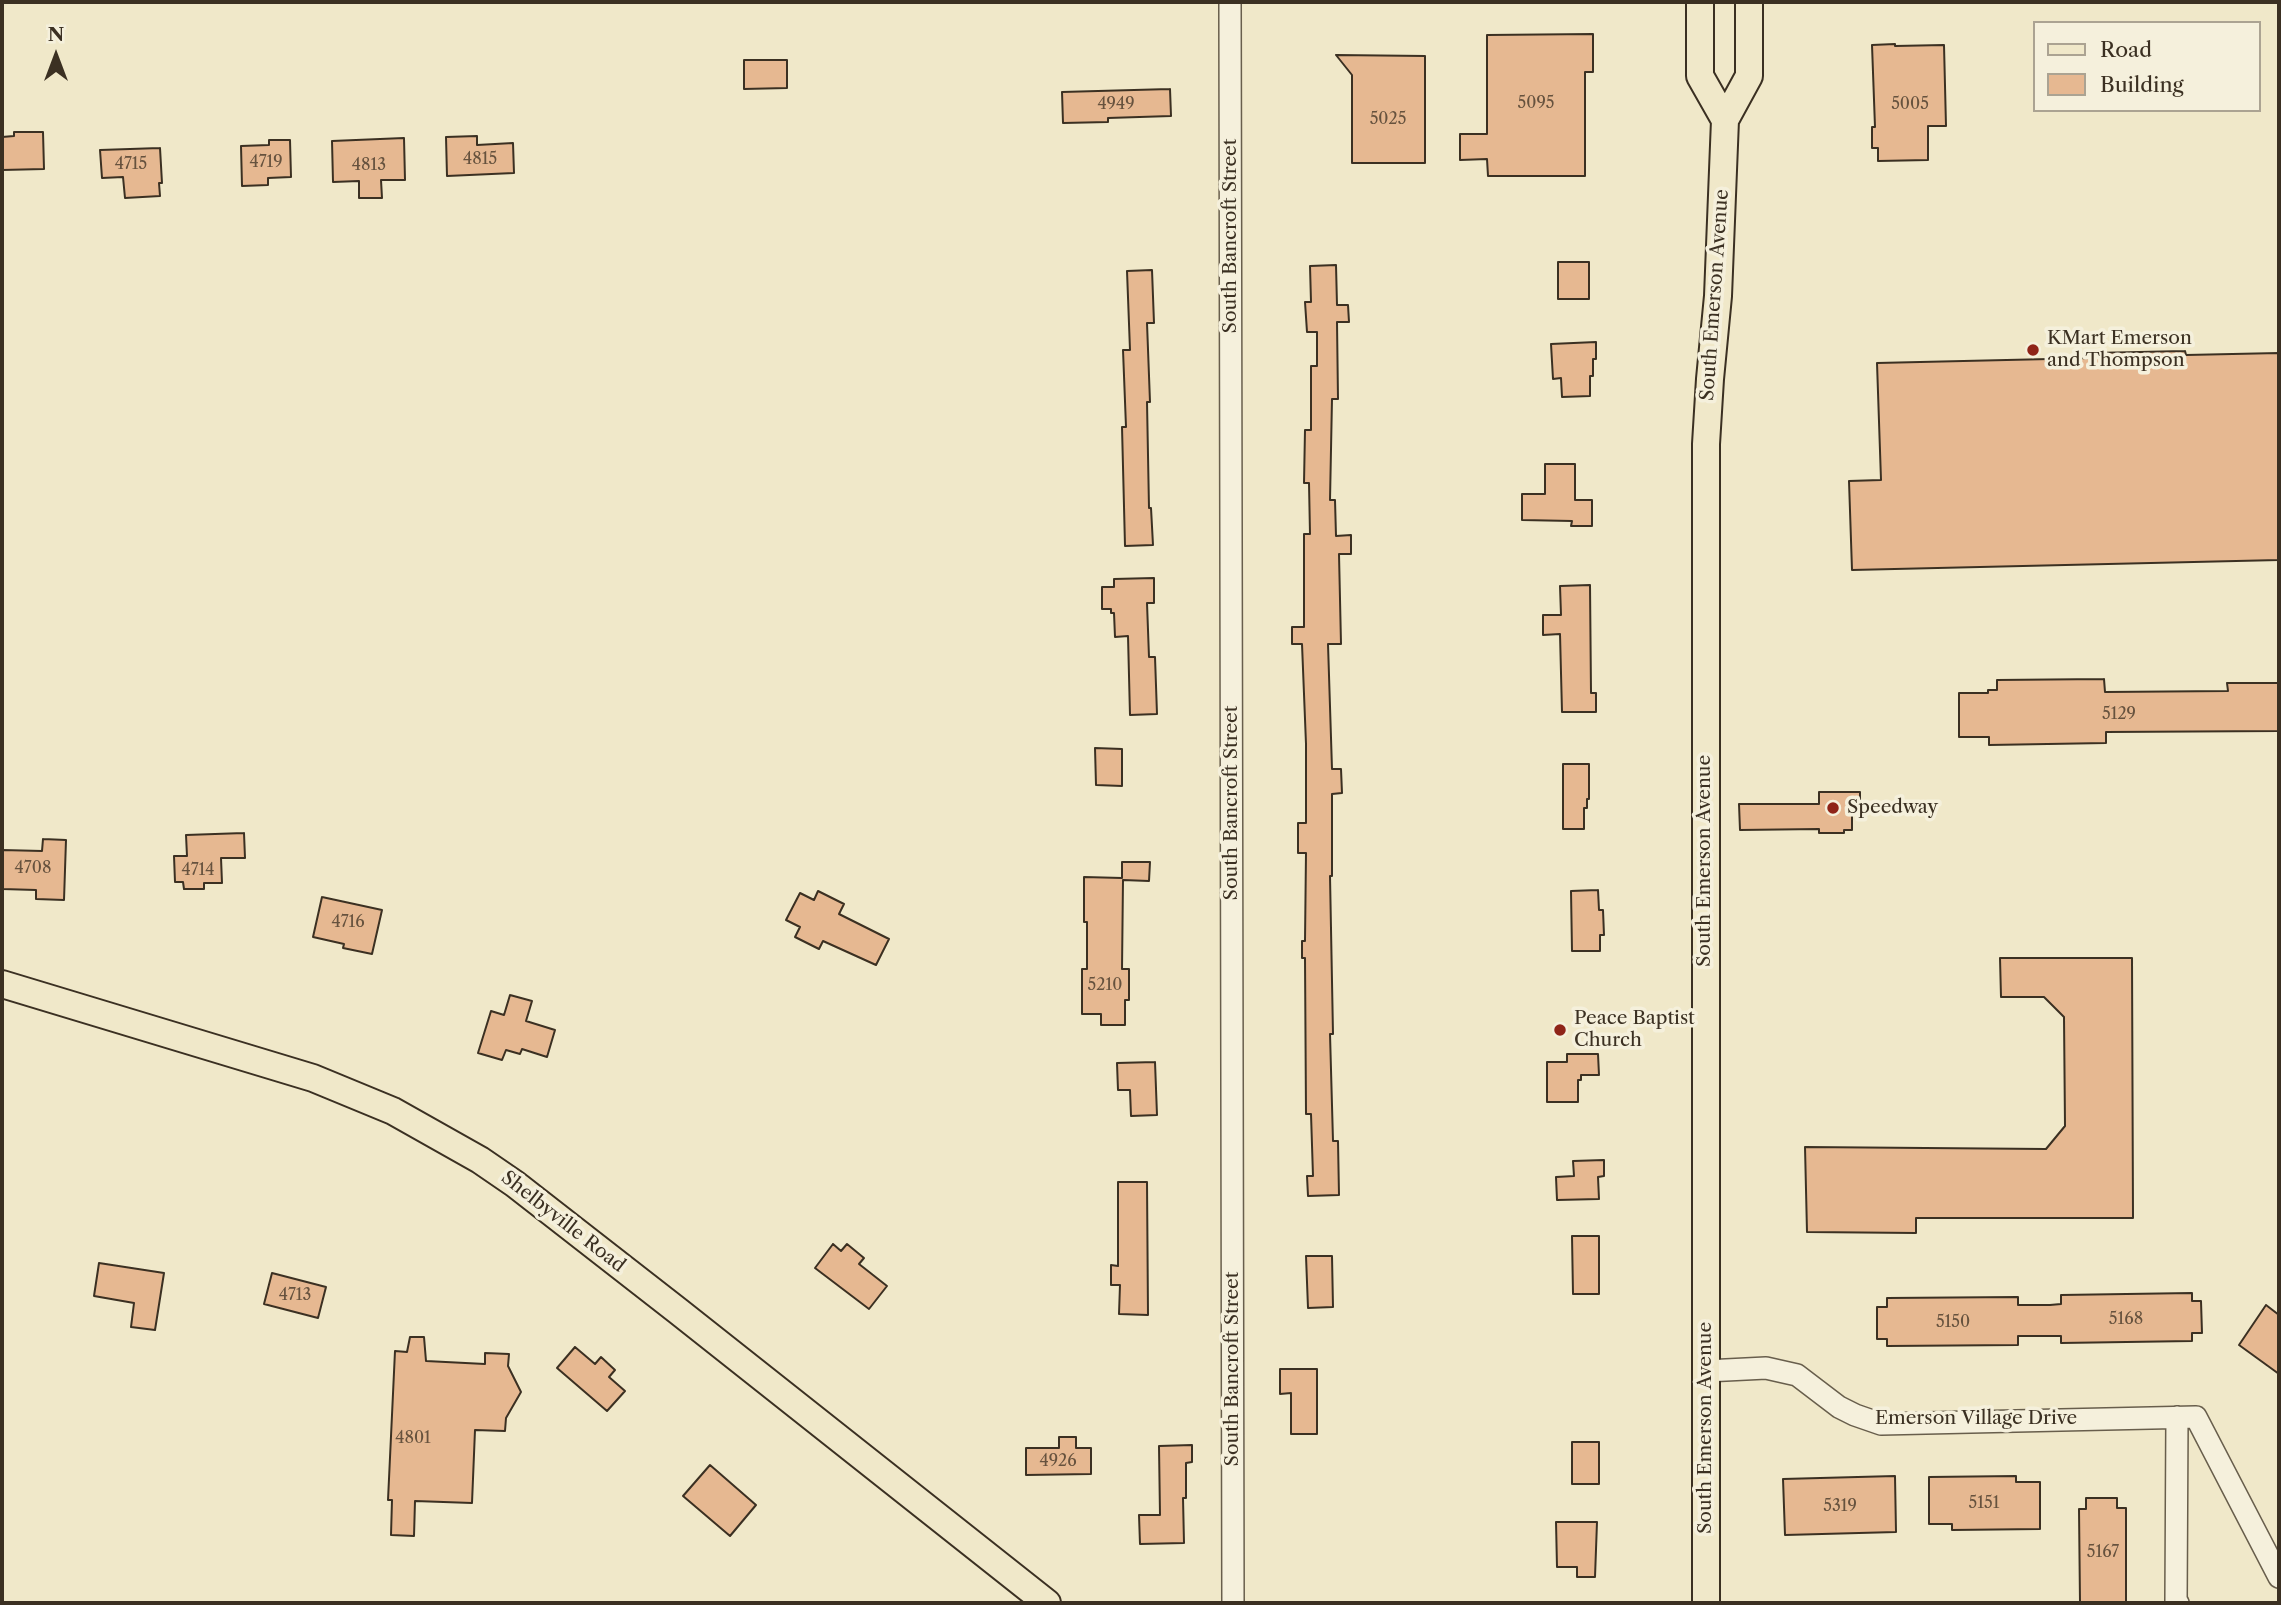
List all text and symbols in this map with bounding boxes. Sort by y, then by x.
north arrow [21,21,91,91]
legend [2032,21,2260,112]
text: N [48,23,64,46]
text: Road [2100,37,2152,62]
text: Building [2100,72,2184,97]
house number: 5095 [1518,93,1554,113]
house number: 4949 [1097,94,1135,114]
house number: 5005 [1891,94,1929,114]
house number: 5025 [1370,109,1406,129]
street label: South Bancroft Street [1220,139,1242,333]
house number: 4815 [463,149,497,169]
house number: 4719 [249,152,283,172]
house number: 4715 [115,154,147,174]
house number: 4813 [352,155,386,175]
street label: South Emerson Avenue [1696,188,1734,402]
place label: KMart Emerson and Thompson [2047,328,2192,372]
marker: KMart Emerson and Thompson [2025,342,2041,358]
house number: 5129 [2102,704,2136,724]
street label: South Bancroft Street [1221,706,1243,900]
street label: South Emerson Avenue [1694,755,1716,967]
place label: Speedway [1847,797,1938,819]
marker: Speedway [1825,800,1841,816]
house number: 4708 [15,858,51,878]
house number: 4714 [181,860,215,880]
house number: 4716 [331,912,365,932]
house number: 5210 [1088,975,1122,995]
place label: Peace Baptist Church [1574,1008,1695,1052]
marker: Peace Baptist Church [1552,1022,1568,1038]
street label: Shelbyville Road [496,1166,630,1278]
street label: South Bancroft Street [1222,1272,1244,1466]
house number: 4713 [279,1285,311,1305]
house number: 5168 [2109,1309,2143,1329]
house number: 5150 [1936,1312,1970,1332]
street label: South Emerson Avenue [1695,1322,1717,1534]
street label: Emerson Village Drive [1875,1408,2077,1430]
house number: 4801 [395,1428,431,1448]
house number: 4926 [1039,1451,1077,1471]
house number: 5151 [1969,1493,1999,1513]
house number: 5319 [1823,1496,1857,1516]
house number: 5167 [2087,1542,2119,1562]

